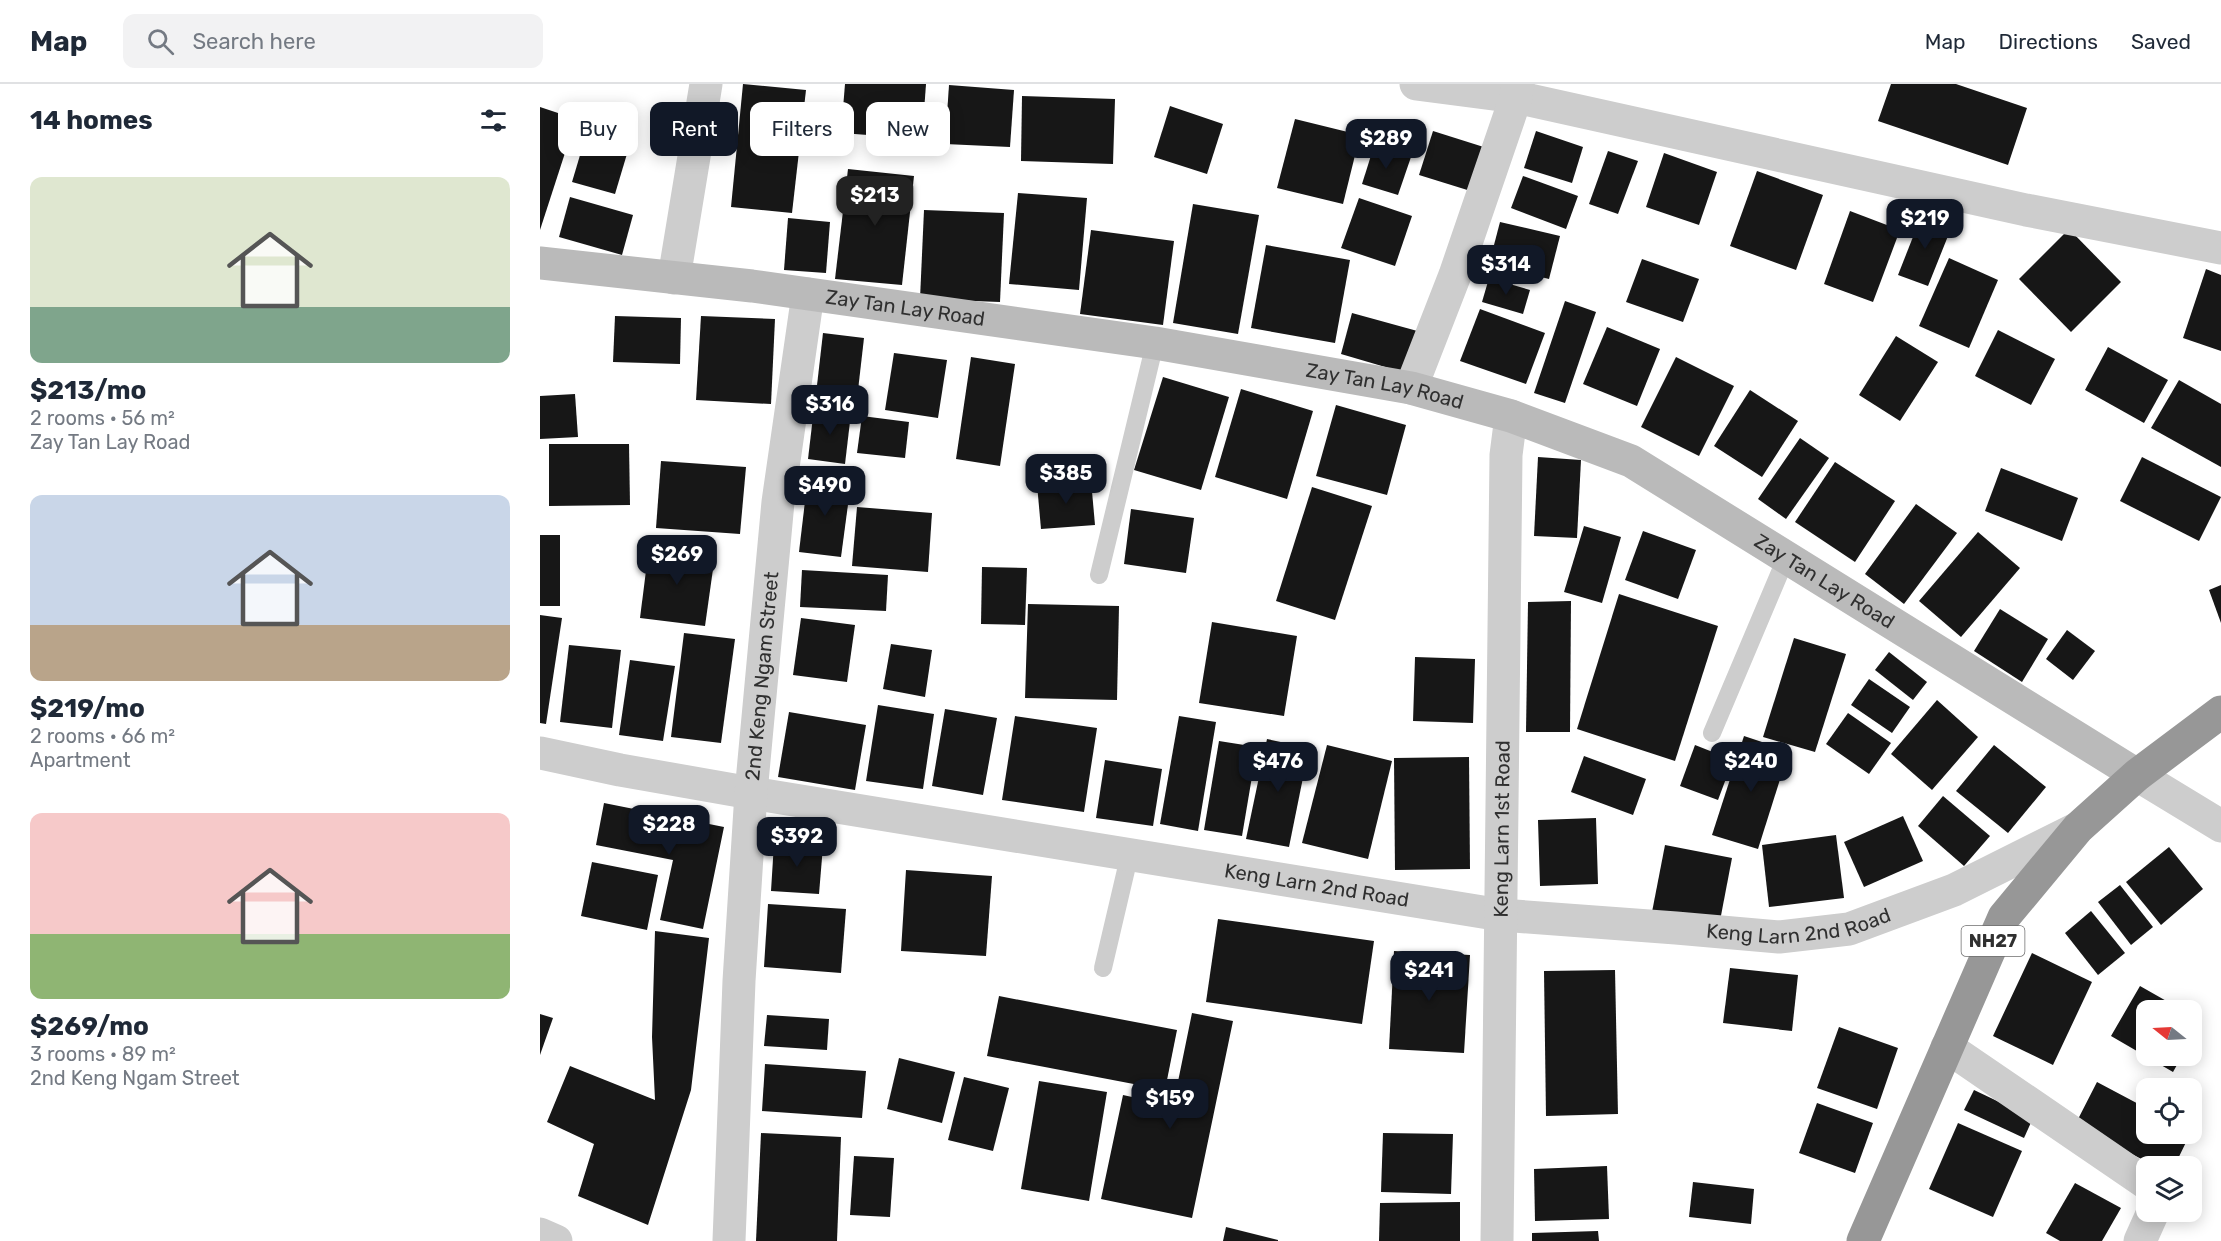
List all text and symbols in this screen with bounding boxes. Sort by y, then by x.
search box [123,14,543,68]
text: Map [30,25,87,58]
icon: search [144,25,177,58]
text: Search here [192,28,316,55]
text: Map [1925,29,1966,54]
text: Directions [1999,29,2098,54]
text: Saved [2131,29,2191,54]
chip: Buy [558,102,638,156]
chip: Rent [650,102,738,156]
chip: Filters [750,102,854,156]
chip: New [866,102,950,156]
icon: filters [477,104,510,137]
text: 14 homes [30,105,153,136]
pin: $289 [1350,119,1422,170]
text: $289 [1360,126,1412,150]
pin: $213 [839,176,911,227]
text: $213 [850,183,900,207]
pin: $219 [1889,199,1961,250]
text: $219 [1900,206,1950,230]
icon: home [216,216,324,324]
pin: $314 [1470,245,1542,296]
text: $314 [1481,252,1531,276]
street label: Zay Tan Lay Road [824,285,986,331]
street label: Zay Tan Lay Road [1304,358,1466,414]
text: $213/mo [30,375,146,406]
pin: $316 [794,385,866,436]
text: $316 [805,392,855,416]
text: 2 rooms · 56 m² [30,406,175,430]
text: Zay Tan Lay Road [30,430,190,454]
pin: $385 [1030,454,1102,505]
text: $385 [1040,461,1093,485]
pin: $490 [789,466,861,517]
text: $490 [798,473,852,497]
street label: Zay Tan Lay Road [1750,529,1899,634]
icon: home [216,534,324,642]
pin: $269 [641,535,713,586]
text: $269 [651,542,703,566]
street label: 2nd Keng Ngam Street [740,570,784,782]
text: $219/mo [30,693,145,724]
text: 2 rooms · 66 m² [30,724,175,748]
street label: Keng Larn 1st Road [1489,740,1515,918]
pin: $476 [1242,742,1314,793]
pin: $240 [1715,742,1787,793]
text: Apartment [30,748,131,772]
text: $476 [1253,749,1303,773]
text: $240 [1724,749,1778,773]
pin: $228 [633,805,705,856]
text: $228 [643,812,695,836]
pin: $392 [761,817,833,868]
text: $392 [771,824,823,848]
icon: home [216,852,324,960]
street label: Keng Larn 2nd Road [1223,858,1411,912]
street label: Keng Larn 2nd Road [1705,903,1894,949]
road number: NH27 [1962,926,2024,956]
pin: $241 [1393,951,1465,1002]
text: $241 [1404,958,1454,982]
north arrow [2136,1000,2202,1066]
map controls [2136,1000,2202,1222]
text: $269/mo [30,1011,149,1042]
text: 3 rooms · 89 m² [30,1042,176,1066]
text: 2nd Keng Ngam Street [30,1066,240,1090]
button: locate [2136,1078,2202,1144]
pin: $159 [1134,1079,1206,1130]
text: $159 [1145,1086,1195,1110]
button: layers [2136,1156,2202,1222]

